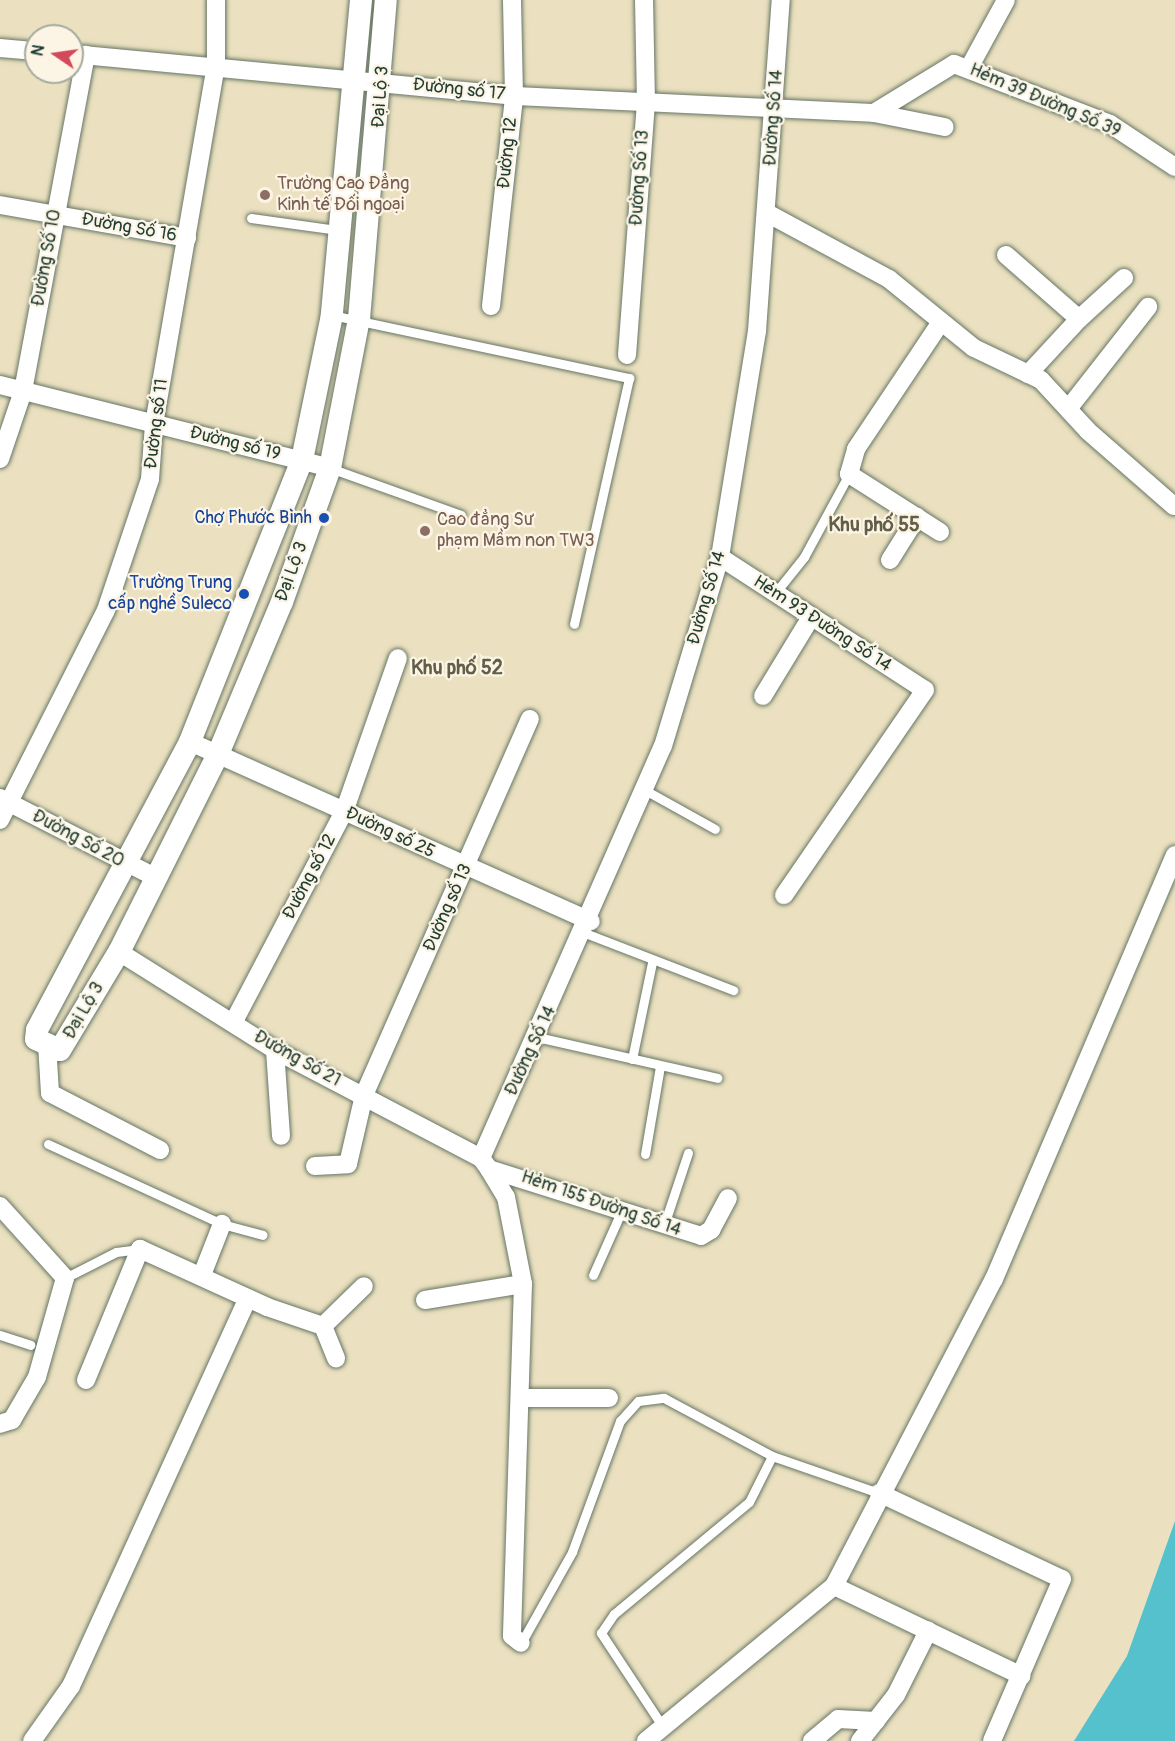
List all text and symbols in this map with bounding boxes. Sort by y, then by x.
north arrow [24,24,84,84]
text: N [27,43,49,58]
street label: Hẻm 39 Đường Số 39 [966,59,1124,143]
street label: Đại Lộ 3 [368,65,394,129]
street label: Đường Số 14 [760,69,788,167]
street label: Đường số 17 [412,74,506,106]
street label: Đường 12 [494,116,522,190]
street label: Đường Số 13 [626,129,654,227]
place label: Trường Cao Đẳng Kinh tế Đối ngoại [277,174,409,216]
marker: Trường Cao Đẳng Kinh tế Đối ngoại [258,188,272,202]
street label: Đường Số 10 [28,208,66,308]
street label: Đường Số 16 [80,209,178,247]
street label: Đường số 11 [141,378,173,470]
street label: Đường số 19 [187,422,283,466]
place label: Chợ Phước Bình [194,507,312,529]
place label: Cao đẳng Sư phạm Mầm non TW3 [437,510,595,552]
marker: Chợ Phước Bình [317,511,331,525]
district label: Khu phố 55 [828,512,920,536]
marker: Cao đẳng Sư phạm Mầm non TW3 [418,524,432,538]
street label: Đại Lộ 3 [271,539,313,605]
street label: Đường Số 14 [683,549,731,647]
street label: Hẻm 93 Đường Số 14 [749,571,895,677]
place label: Trường Trung cấp nghề Suleco [108,573,232,616]
marker: Trường Trung cấp nghề Suleco [237,587,251,601]
district label: Khu phố 52 [411,655,503,679]
street label: Đường số 25 [342,803,438,863]
street label: Đường Số 20 [28,806,128,872]
street label: Đường số 12 [278,831,342,923]
street label: Đường số 13 [419,861,477,955]
street label: Đại Lộ 3 [59,979,109,1043]
street label: Đường Số 14 [501,1003,561,1099]
street label: Đường Số 21 [250,1026,344,1092]
street label: Hẻm 155 Đường Số 14 [518,1166,684,1242]

